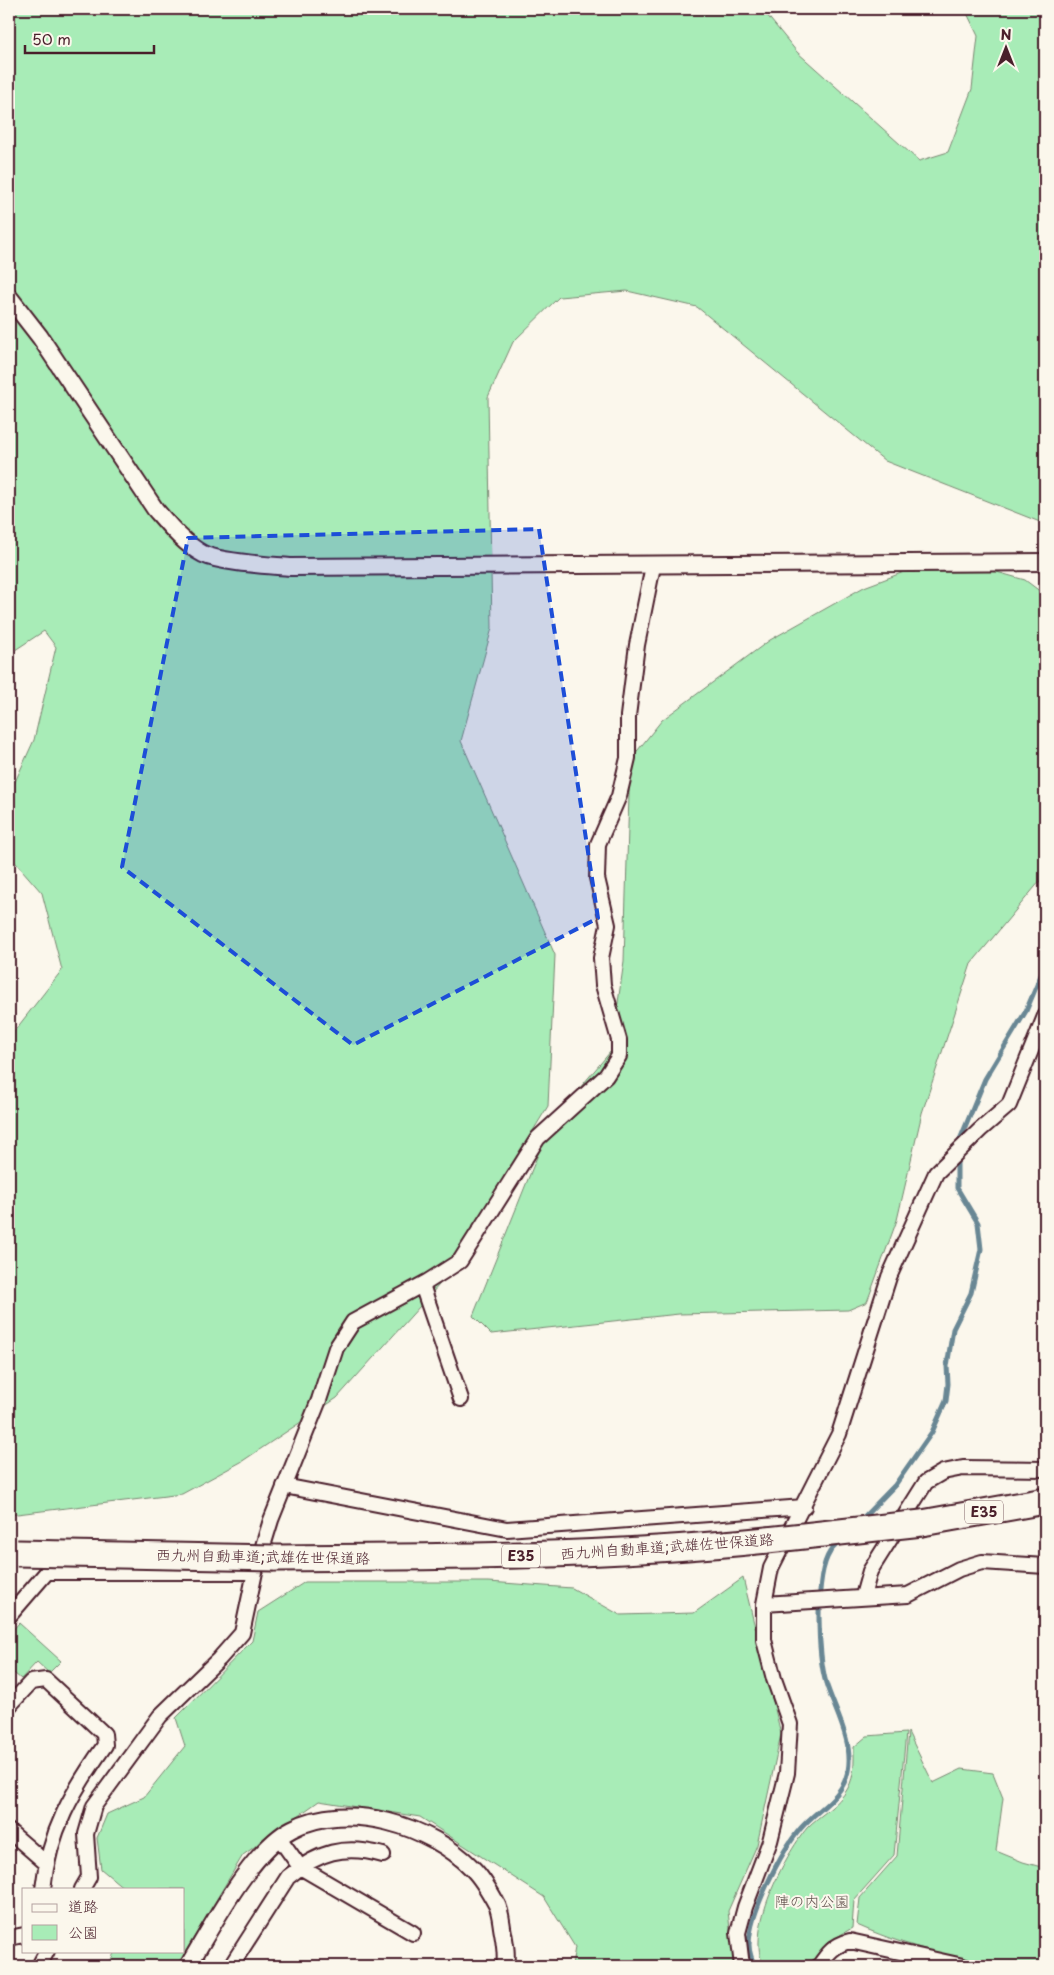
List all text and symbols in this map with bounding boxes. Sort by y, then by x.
scale bar [25,22,154,54]
north arrow [982,22,1032,72]
text: N [1000,24,1012,45]
text: 50 m [32,27,71,50]
road number: E35 [965,1500,1003,1524]
street label: 西九州自動車道;武雄佐世保道路 [559,1527,775,1564]
street label: 西九州自動車道;武雄佐世保道路 [156,1542,370,1569]
road number: E35 [502,1544,540,1568]
legend [22,1888,185,1952]
park label: 陣の内公園 [774,1889,850,1912]
text: 道路 [68,1894,98,1917]
text: 公園 [68,1920,98,1943]

